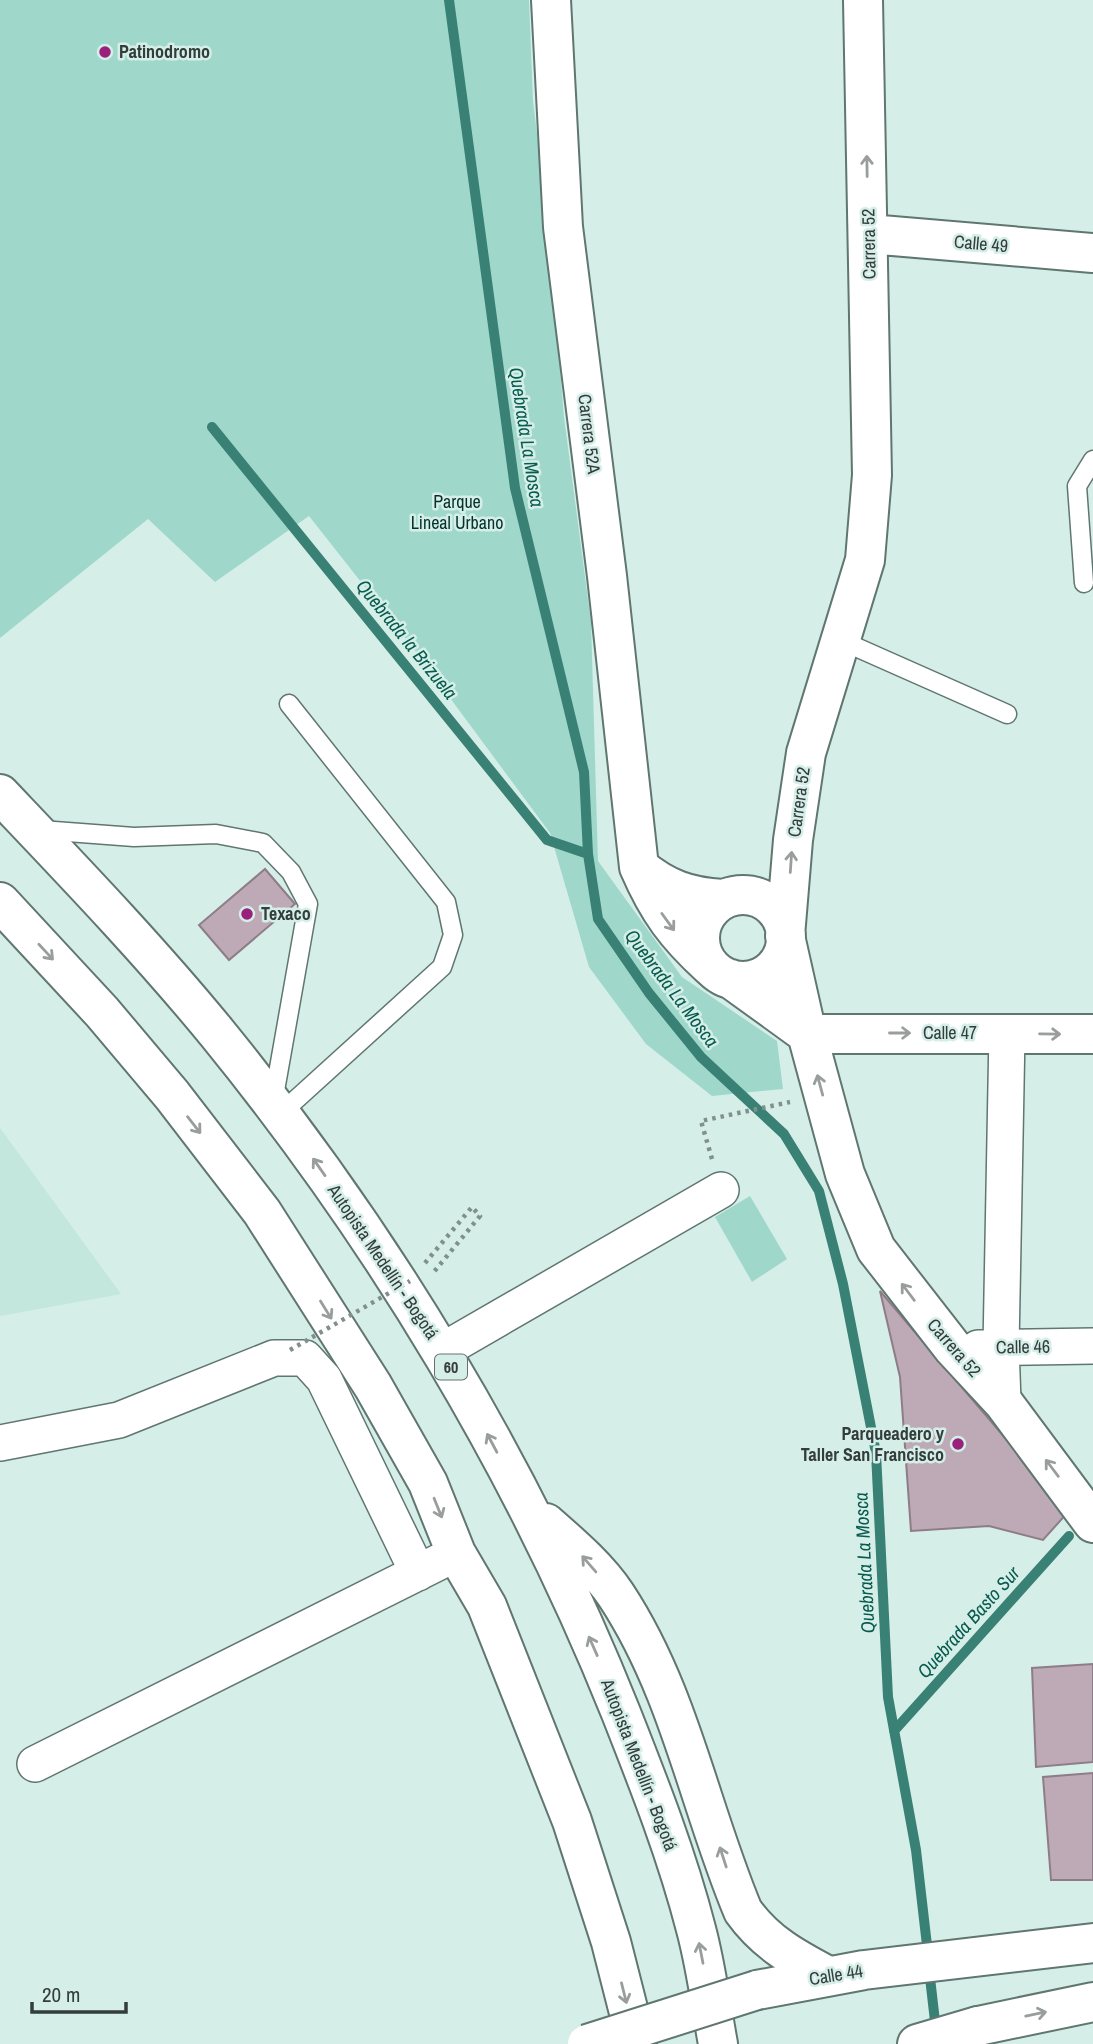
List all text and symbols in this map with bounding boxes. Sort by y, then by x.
place label: Patinodromo [119,39,210,64]
marker: Patinodromo [97,44,113,60]
one-way arrow [861,155,874,178]
street label: Carrera 52 [855,209,882,279]
street label: Calle 49 [953,229,1009,258]
water label: Quebrada La Mosca [503,365,551,509]
street label: Carrera 52A [572,393,607,476]
park label: Parque Lineal Urbano [411,489,503,535]
water label: Quebrada la Brizuela [351,574,464,705]
street label: Carrera 52 [781,765,816,839]
one-way arrow [785,851,798,874]
place label: Texaco [261,901,311,926]
marker: Texaco [239,906,255,922]
one-way arrow [661,912,675,931]
water label: Quebrada La Mosca [619,924,725,1052]
one-way arrow [38,943,55,960]
street label: Calle 47 [923,1020,977,1045]
one-way arrow [888,1027,911,1040]
one-way arrow [1038,1027,1061,1041]
one-way arrow [813,1074,826,1097]
one-way arrow [187,1115,202,1133]
one-way arrow [312,1158,326,1177]
street label: Autopista Medellín - Bogotá [322,1178,445,1344]
one-way arrow [901,1283,916,1302]
one-way arrow [319,1300,333,1320]
street label: Carrera 52 [922,1313,987,1382]
street label: Calle 46 [996,1334,1050,1359]
road number: 60 [435,1354,467,1380]
place label: Parqueadero y Taller San Francisco [801,1421,945,1467]
one-way arrow [485,1433,498,1454]
marker: Parqueadero y Taller San Francisco [950,1436,966,1452]
one-way arrow [1045,1459,1060,1478]
water label: Quebrada La Mosca [847,1491,881,1634]
one-way arrow [432,1496,445,1518]
one-way arrow [581,1555,597,1573]
water label: Quebrada Basto Sur [911,1560,1026,1683]
one-way arrow [586,1636,599,1657]
street label: Autopista Medellín - Bogotá [595,1674,684,1854]
one-way arrow [716,1846,729,1868]
one-way arrow [693,1942,707,1965]
street label: Calle 44 [807,1958,865,1991]
scale bar [32,1970,126,2014]
text: 20 m [42,1980,80,2009]
one-way arrow [618,1981,631,2004]
one-way arrow [1024,2006,1047,2020]

